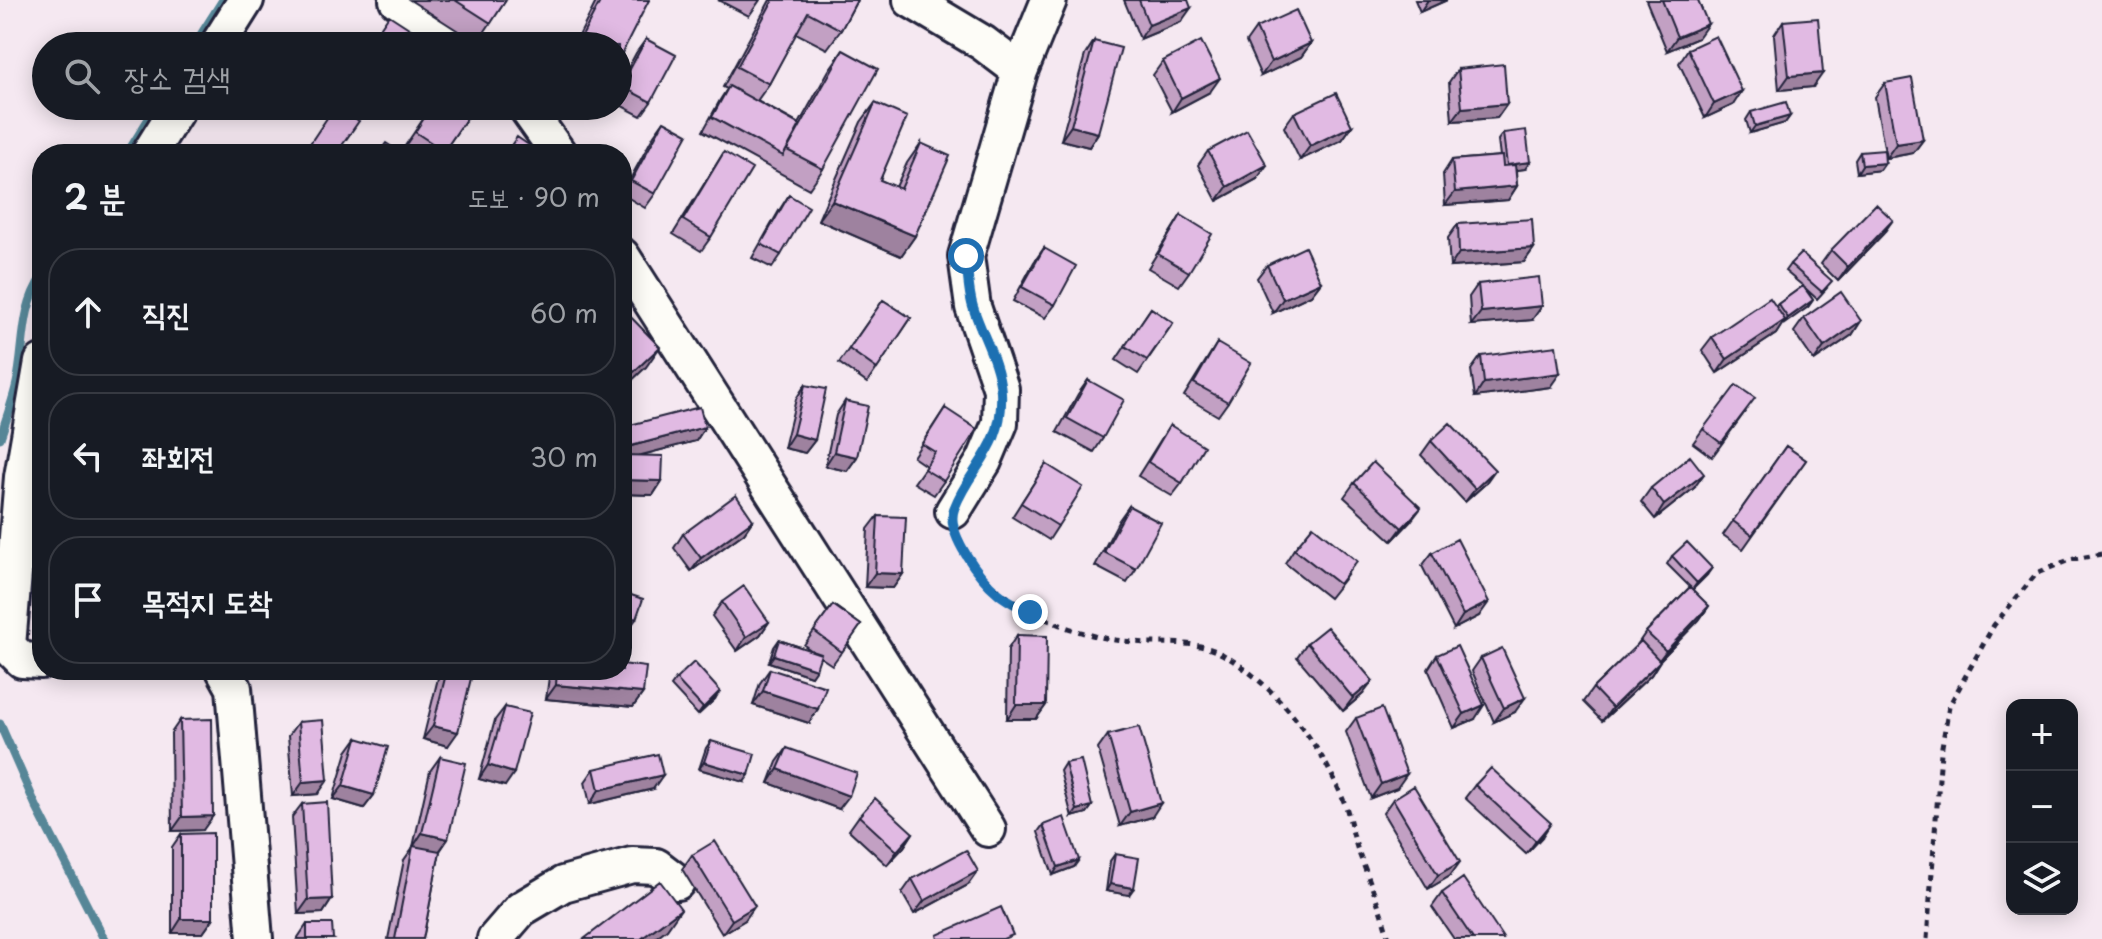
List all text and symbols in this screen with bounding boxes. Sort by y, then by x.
search box [32,32,632,120]
icon: search [60,54,104,98]
text: 장소 검색 [124,54,230,99]
text: 2 분 [64,170,126,222]
text: 도보 · 90 m [467,177,600,216]
route start [948,238,984,274]
icon: ahead [66,290,110,334]
text: 직진 [142,290,190,335]
text: 60 m [530,293,598,332]
icon: left [66,434,110,478]
text: 좌회전 [142,434,214,479]
text: 30 m [530,437,598,476]
icon: arrive [66,578,110,622]
text: 목적지 도착 [142,578,272,623]
route end [1012,594,1048,630]
map controls [2006,699,2078,915]
button: + [2006,699,2078,771]
button: − [2006,771,2078,843]
button: layers [2006,843,2078,915]

